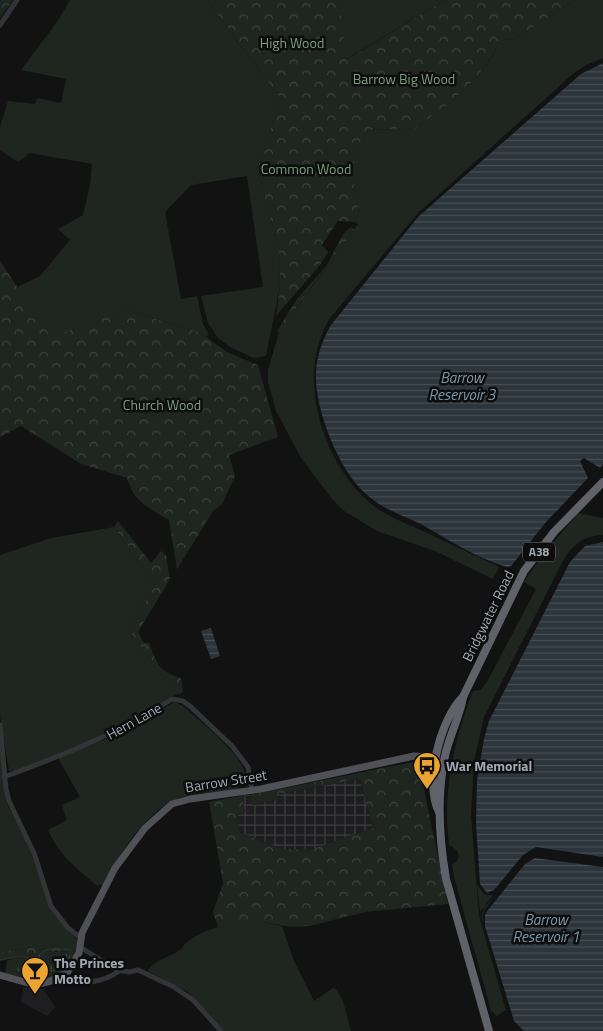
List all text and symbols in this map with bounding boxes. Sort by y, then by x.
park label: High Wood [260,32,324,53]
park label: Barrow Big Wood [353,68,455,89]
park label: Common Wood [261,158,351,179]
water label: Barrow Reservoir 3 [429,366,496,406]
park label: Church Wood [123,394,201,415]
road number: A38 [523,542,555,562]
street label: Bridgwater Road [456,567,519,665]
street label: Hern Lane [102,697,165,744]
bus stop icon: War Memorial [412,751,442,790]
place label: War Memorial [446,755,532,776]
street label: Barrow Street [184,764,268,797]
water label: Barrow Reservoir 1 [513,908,580,948]
place label: The Princes Motto [54,952,124,989]
bar icon: The Princes Motto [20,956,50,995]

